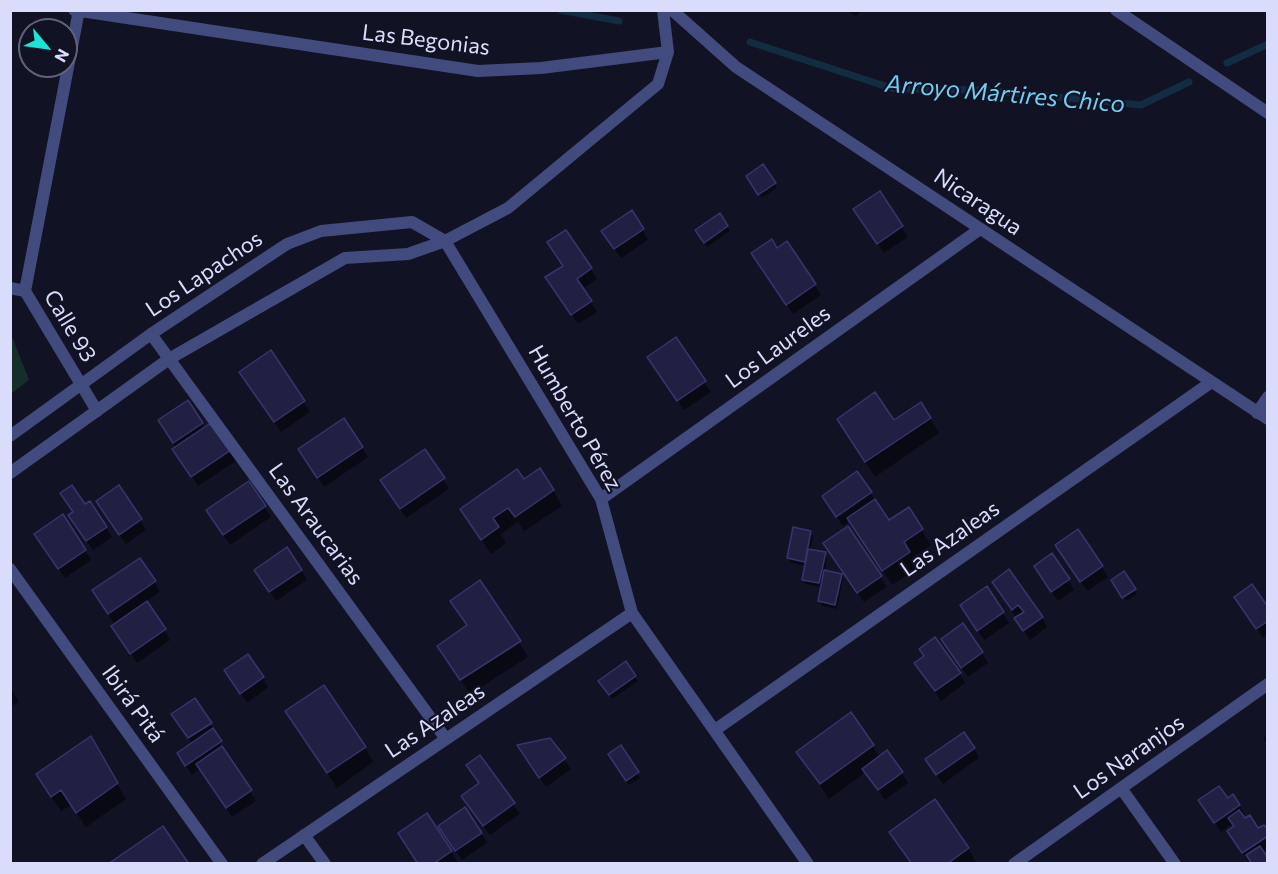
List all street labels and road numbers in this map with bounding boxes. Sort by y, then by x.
street label: Las Begonias [360,19,492,61]
street label: Nicaragua [929,163,1027,241]
street label: Los Lapachos [141,225,267,323]
street label: Calle 93 [38,285,102,367]
street label: Los Laureles [720,300,836,394]
street label: Humberto Pérez [523,341,627,495]
street label: Las Araucarias [263,458,369,590]
street label: Las Azaleas [895,495,1005,583]
street label: Ibirá Pitá [96,660,170,748]
street label: Las Azaleas [380,678,490,764]
street label: Los Naranjos [1069,709,1189,805]

